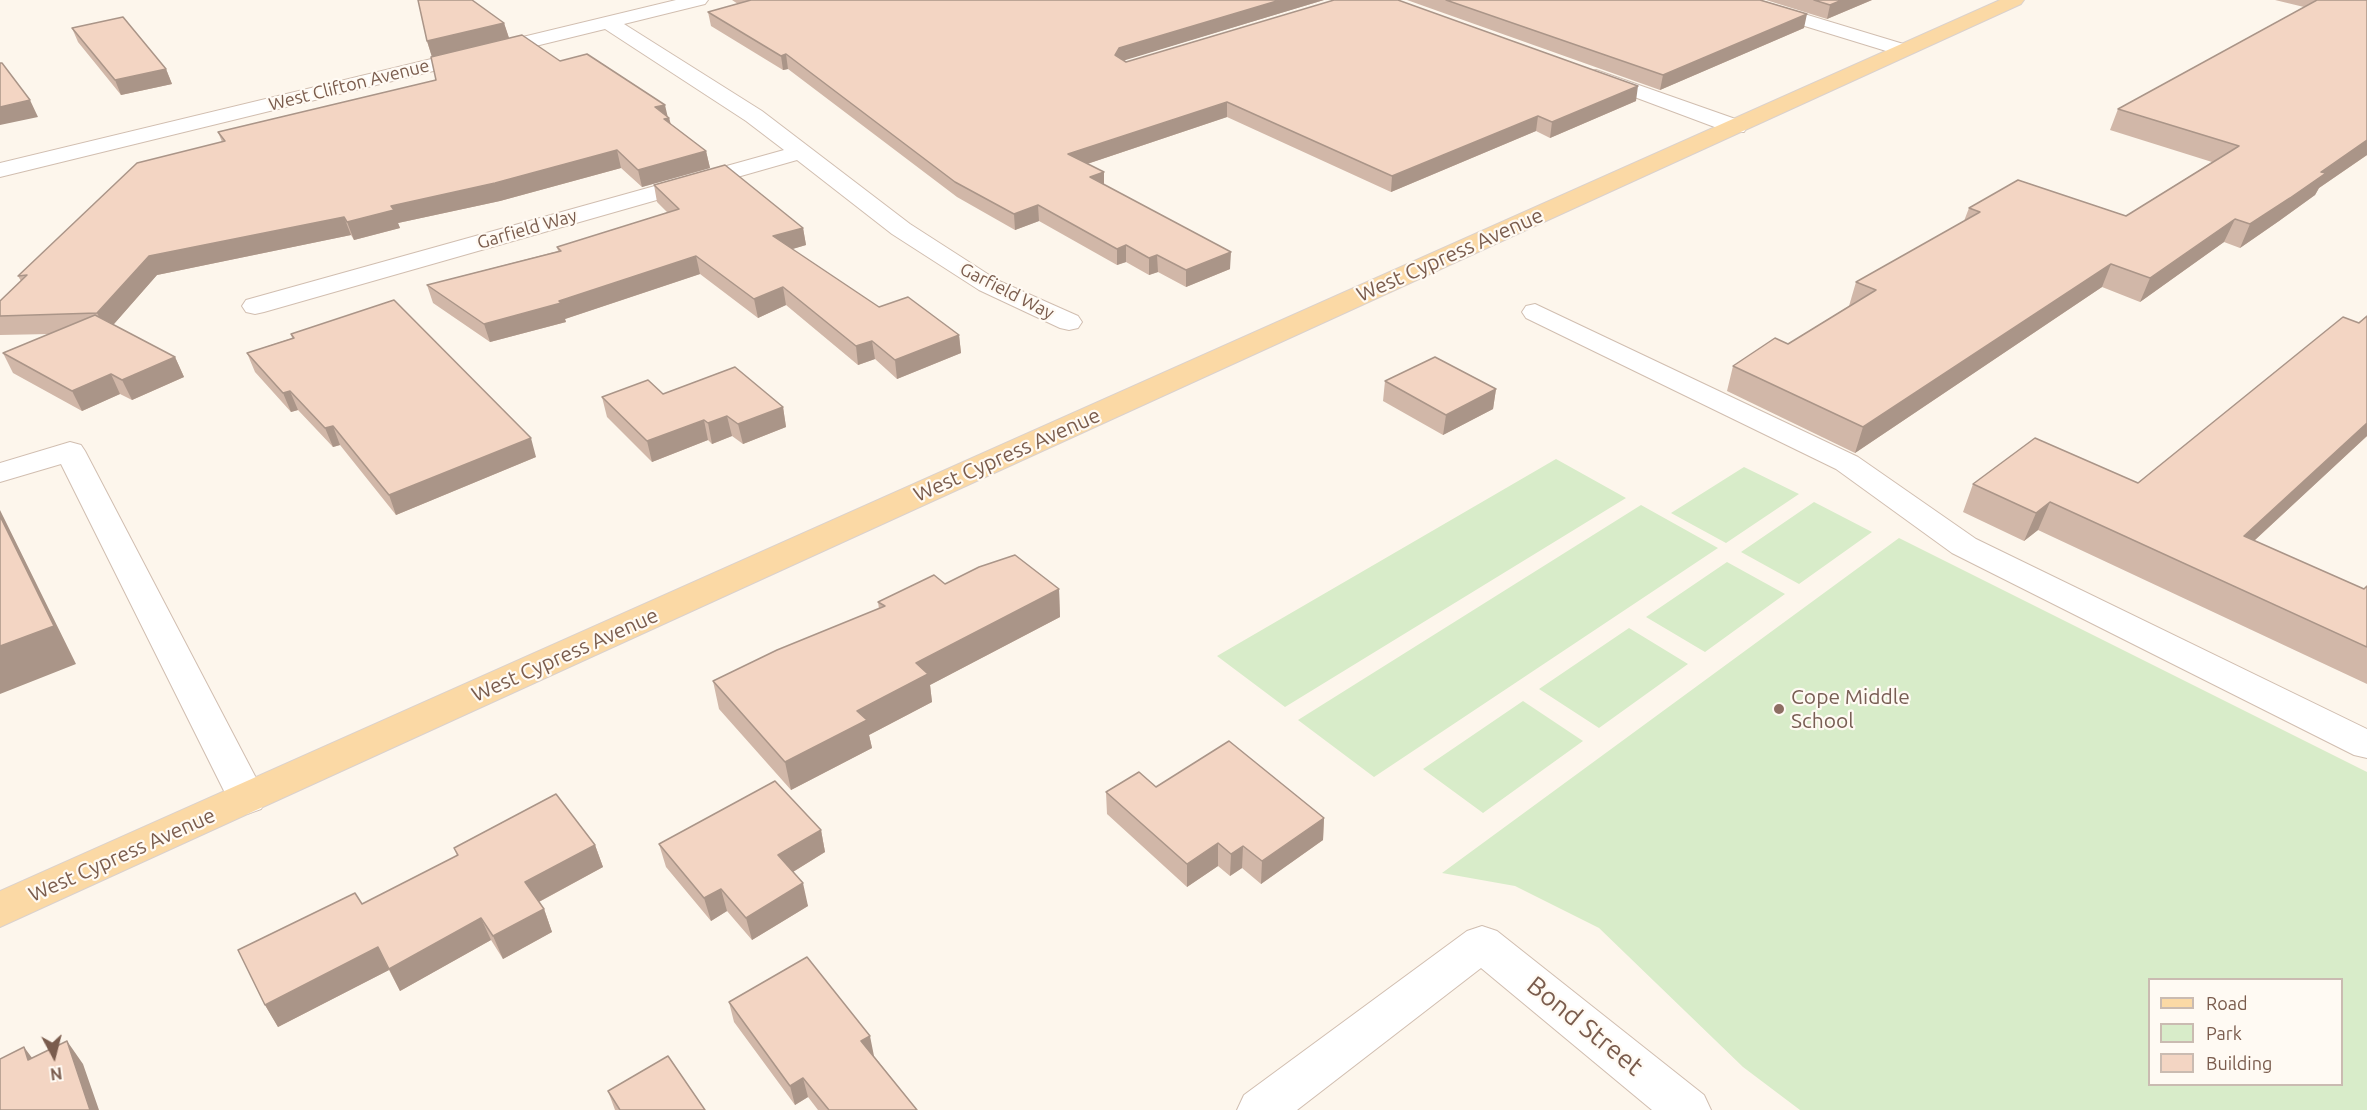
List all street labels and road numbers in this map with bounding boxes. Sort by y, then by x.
street label: West Clifton Avenue [266,55,432,115]
street label: West Cypress Avenue [1353,203,1547,307]
street label: Garfield Way [475,204,579,254]
street label: Garfield Way [956,258,1058,324]
street label: West Cypress Avenue [910,403,1104,507]
street label: West Cypress Avenue [468,603,662,707]
street label: West Cypress Avenue [25,803,219,907]
street label: Bond Street [1521,970,1649,1082]

